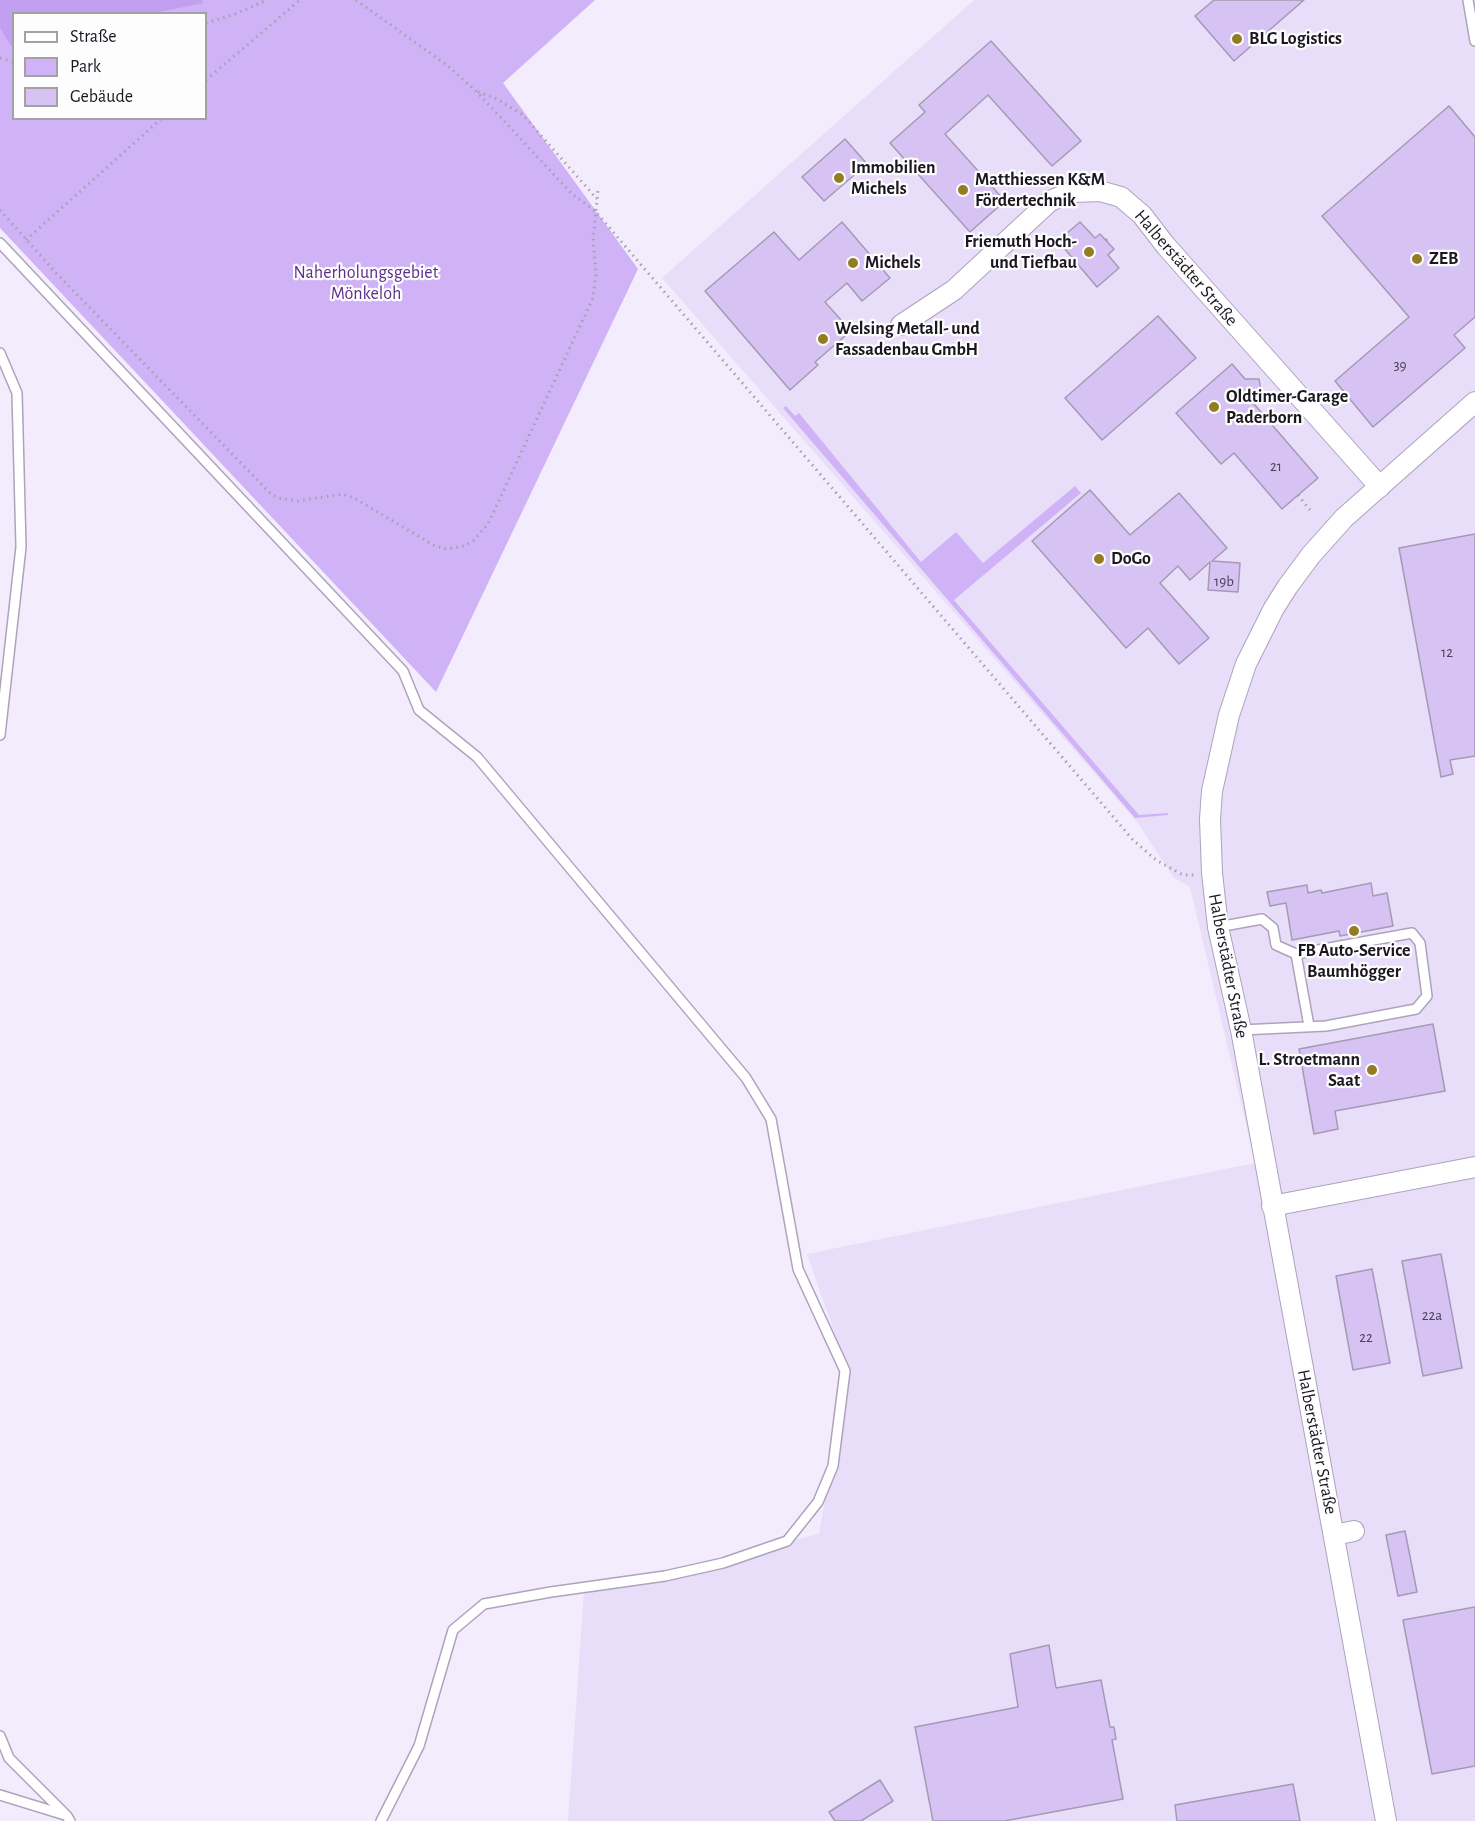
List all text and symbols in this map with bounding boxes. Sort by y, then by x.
legend [12,12,207,120]
text: Straße [70,28,116,46]
place label: BLG Logistics [1249,28,1342,50]
marker: BLG Logistics [1230,32,1244,46]
text: Park [70,58,101,76]
text: Gebäude [70,88,133,106]
place label: Immobilien Michels [851,157,936,200]
place label: Matthiessen K&M Fördertechnik [975,169,1105,212]
marker: Immobilien Michels [832,171,846,185]
marker: Matthiessen K&M Fördertechnik [956,183,970,197]
street label: Halberstädter Straße [1130,205,1242,331]
place label: Friemuth Hoch- und Tiefbau [964,231,1077,274]
marker: Friemuth Hoch- und Tiefbau [1082,245,1096,259]
place label: ZEB [1429,248,1458,270]
place label: Michels [865,252,921,274]
marker: ZEB [1410,252,1424,266]
marker: Michels [846,256,860,270]
park label: Naherholungsgebiet Mönkeloh [294,262,438,304]
place label: Welsing Metall- und Fassadenbau GmbH [835,318,980,360]
marker: Welsing Metall- und Fassadenbau GmbH [816,332,830,346]
house number: 39 [1393,356,1407,374]
place label: Oldtimer-Garage Paderborn [1226,386,1348,428]
marker: Oldtimer-Garage Paderborn [1207,400,1221,414]
house number: 21 [1270,457,1282,475]
place label: DoGo [1111,548,1151,570]
marker: DoGo [1092,552,1106,566]
house number: 19b [1214,572,1234,590]
house number: 12 [1441,643,1453,661]
street label: Halberstädter Straße [1203,892,1253,1040]
marker: FB Auto-Service Baumhögger [1347,924,1361,938]
place label: FB Auto-Service Baumhögger [1297,940,1411,982]
place label: L. Stroetmann Saat [1259,1049,1360,1092]
marker: L. Stroetmann Saat [1365,1063,1379,1077]
house number: 22a [1422,1306,1442,1324]
house number: 22 [1359,1328,1373,1346]
street label: Halberstädter Straße [1292,1368,1342,1516]

